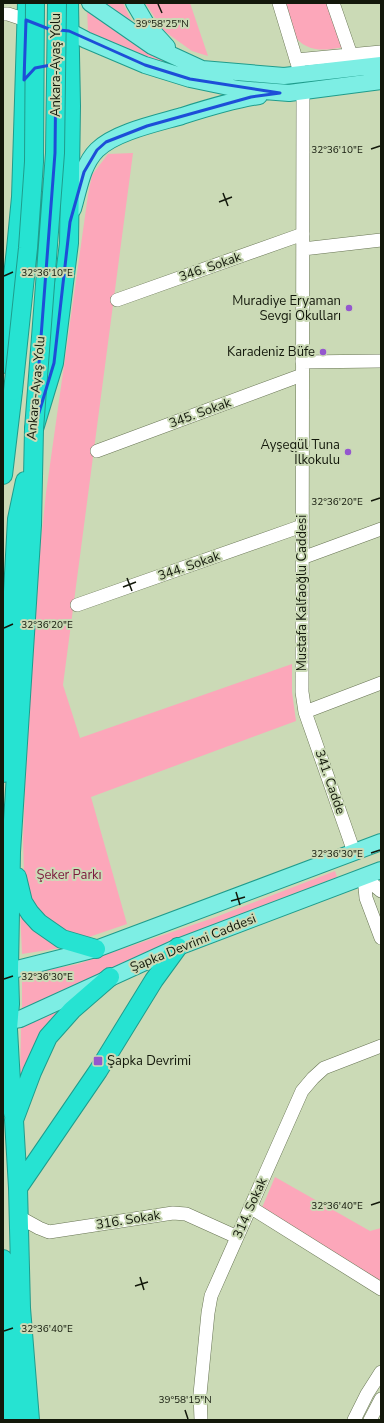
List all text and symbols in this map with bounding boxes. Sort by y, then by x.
street label: Ankara-Ayaş Yolu [47,13,65,117]
text: 39°58'25"N [135,17,189,31]
text: 32°36'10"E [311,143,363,157]
street label: 346. Sokak [176,248,244,286]
text: 32°36'10"E [21,266,73,280]
place label: Muradiye Eryaman Sevgi Okulları [232,292,341,325]
marker: Muradiye Eryaman Sevgi Okulları [344,303,354,313]
street label: Ankara-Ayaş Yolu [22,335,50,441]
place label: Karadeniz Büfe [227,343,315,361]
marker: Karadeniz Büfe [318,347,328,357]
street label: 345. Sokak [166,393,234,433]
place label: Ayşegül Tuna İlkokulu [261,436,340,469]
marker: Ayşegül Tuna İlkokulu [343,447,353,457]
text: 32°36'20"E [311,495,363,509]
street label: Mustafa Kalfaoğlu Caddesi [293,515,311,671]
street label: 344. Sokak [155,547,223,585]
text: 32°36'20"E [21,618,73,632]
street label: 341. Cadde [311,747,349,817]
text: 32°36'30"E [311,847,363,861]
park label: Şeker Parkı [36,866,102,884]
street label: Şapka Devrimi Caddesi [127,910,259,976]
text: 32°36'30"E [21,970,73,984]
place label: Şapka Devrimi [107,1052,191,1070]
marker: Şapka Devrimi [92,1055,104,1067]
street label: 314. Sokak [229,1174,272,1241]
text: 32°36'40"E [311,1199,363,1213]
street label: 316. Sokak [95,1206,162,1234]
text: 32°36'40"E [21,1322,73,1336]
text: 39°58'15"N [158,1393,212,1407]

